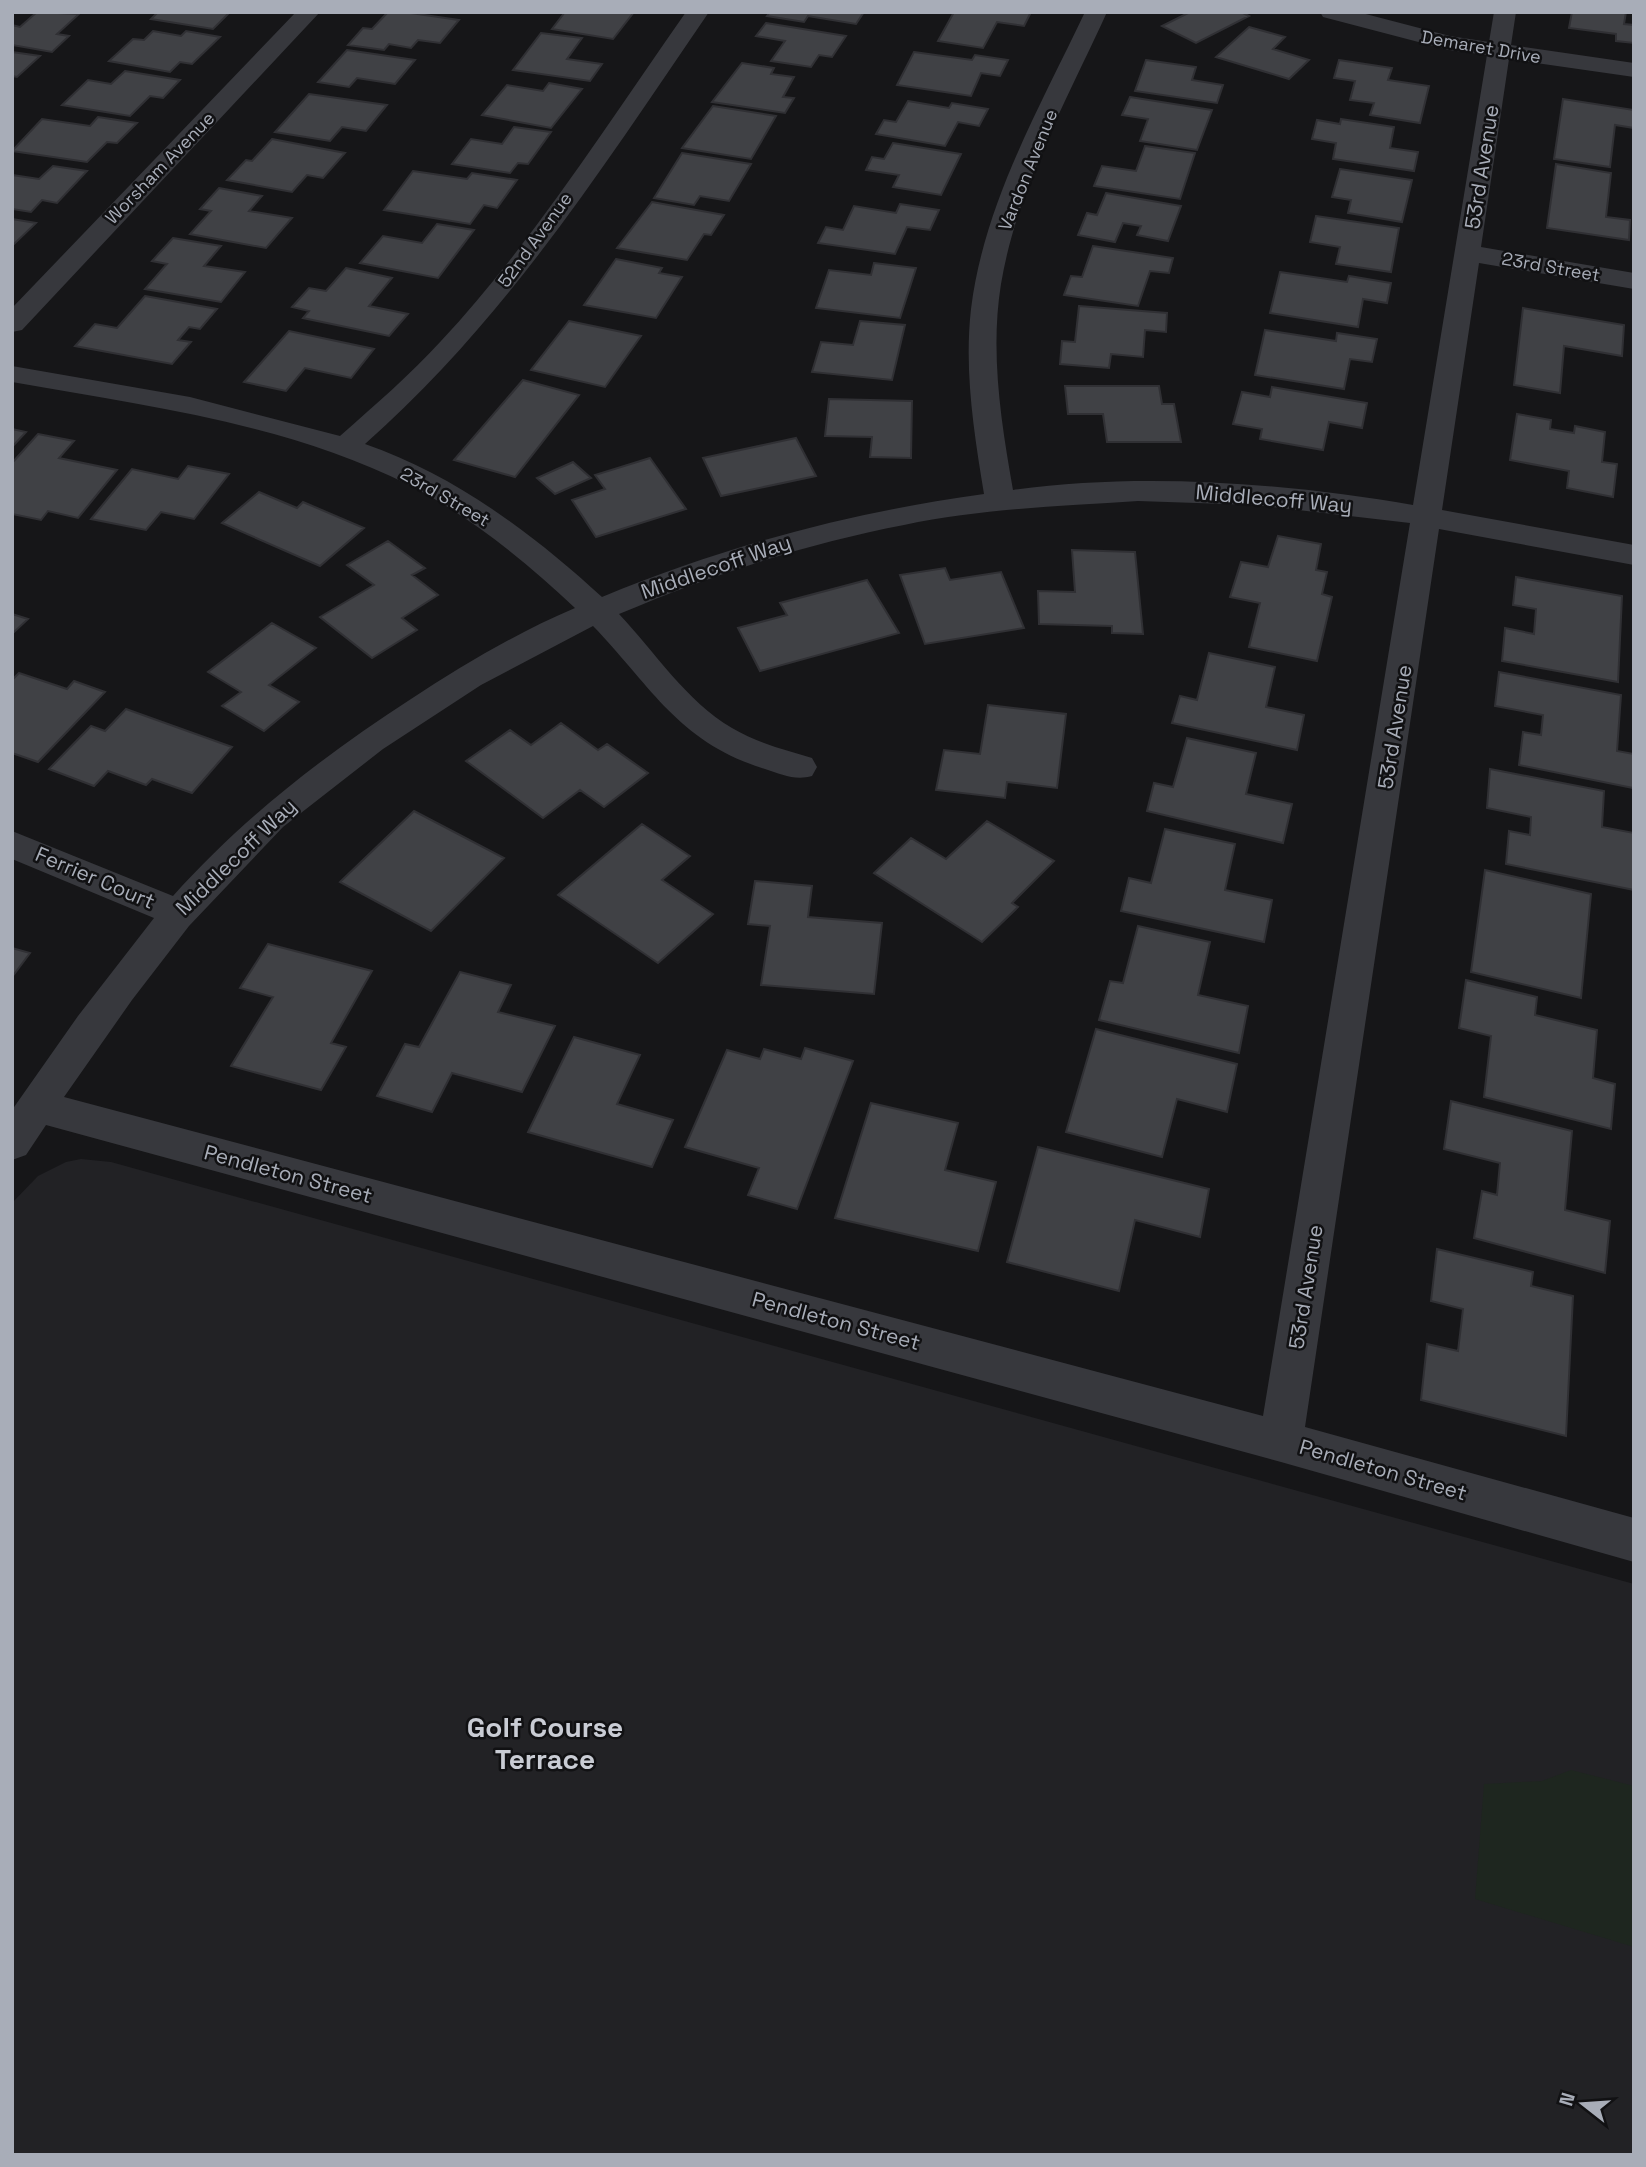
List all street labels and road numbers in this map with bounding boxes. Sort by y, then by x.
street label: Demaret Drive [1419,25,1543,68]
street label: 53rd Avenue [1458,103,1505,231]
street label: Vardon Avenue [993,106,1062,234]
street label: Worsham Avenue [100,107,219,229]
street label: 52nd Avenue [492,188,577,292]
street label: 23rd Street [1500,247,1602,286]
street label: 23rd Street [396,462,494,531]
street label: Middlecoff Way [1195,478,1353,519]
street label: Middlecoff Way [637,528,795,605]
street label: 53rd Avenue [1371,663,1418,791]
street label: Middlecoff Way [170,792,302,921]
street label: Ferrier Court [31,840,159,915]
street label: Pendleton Street [201,1138,375,1209]
street label: 53rd Avenue [1282,1223,1329,1351]
street label: Pendleton Street [749,1285,923,1356]
street label: Pendleton Street [1296,1433,1470,1506]

